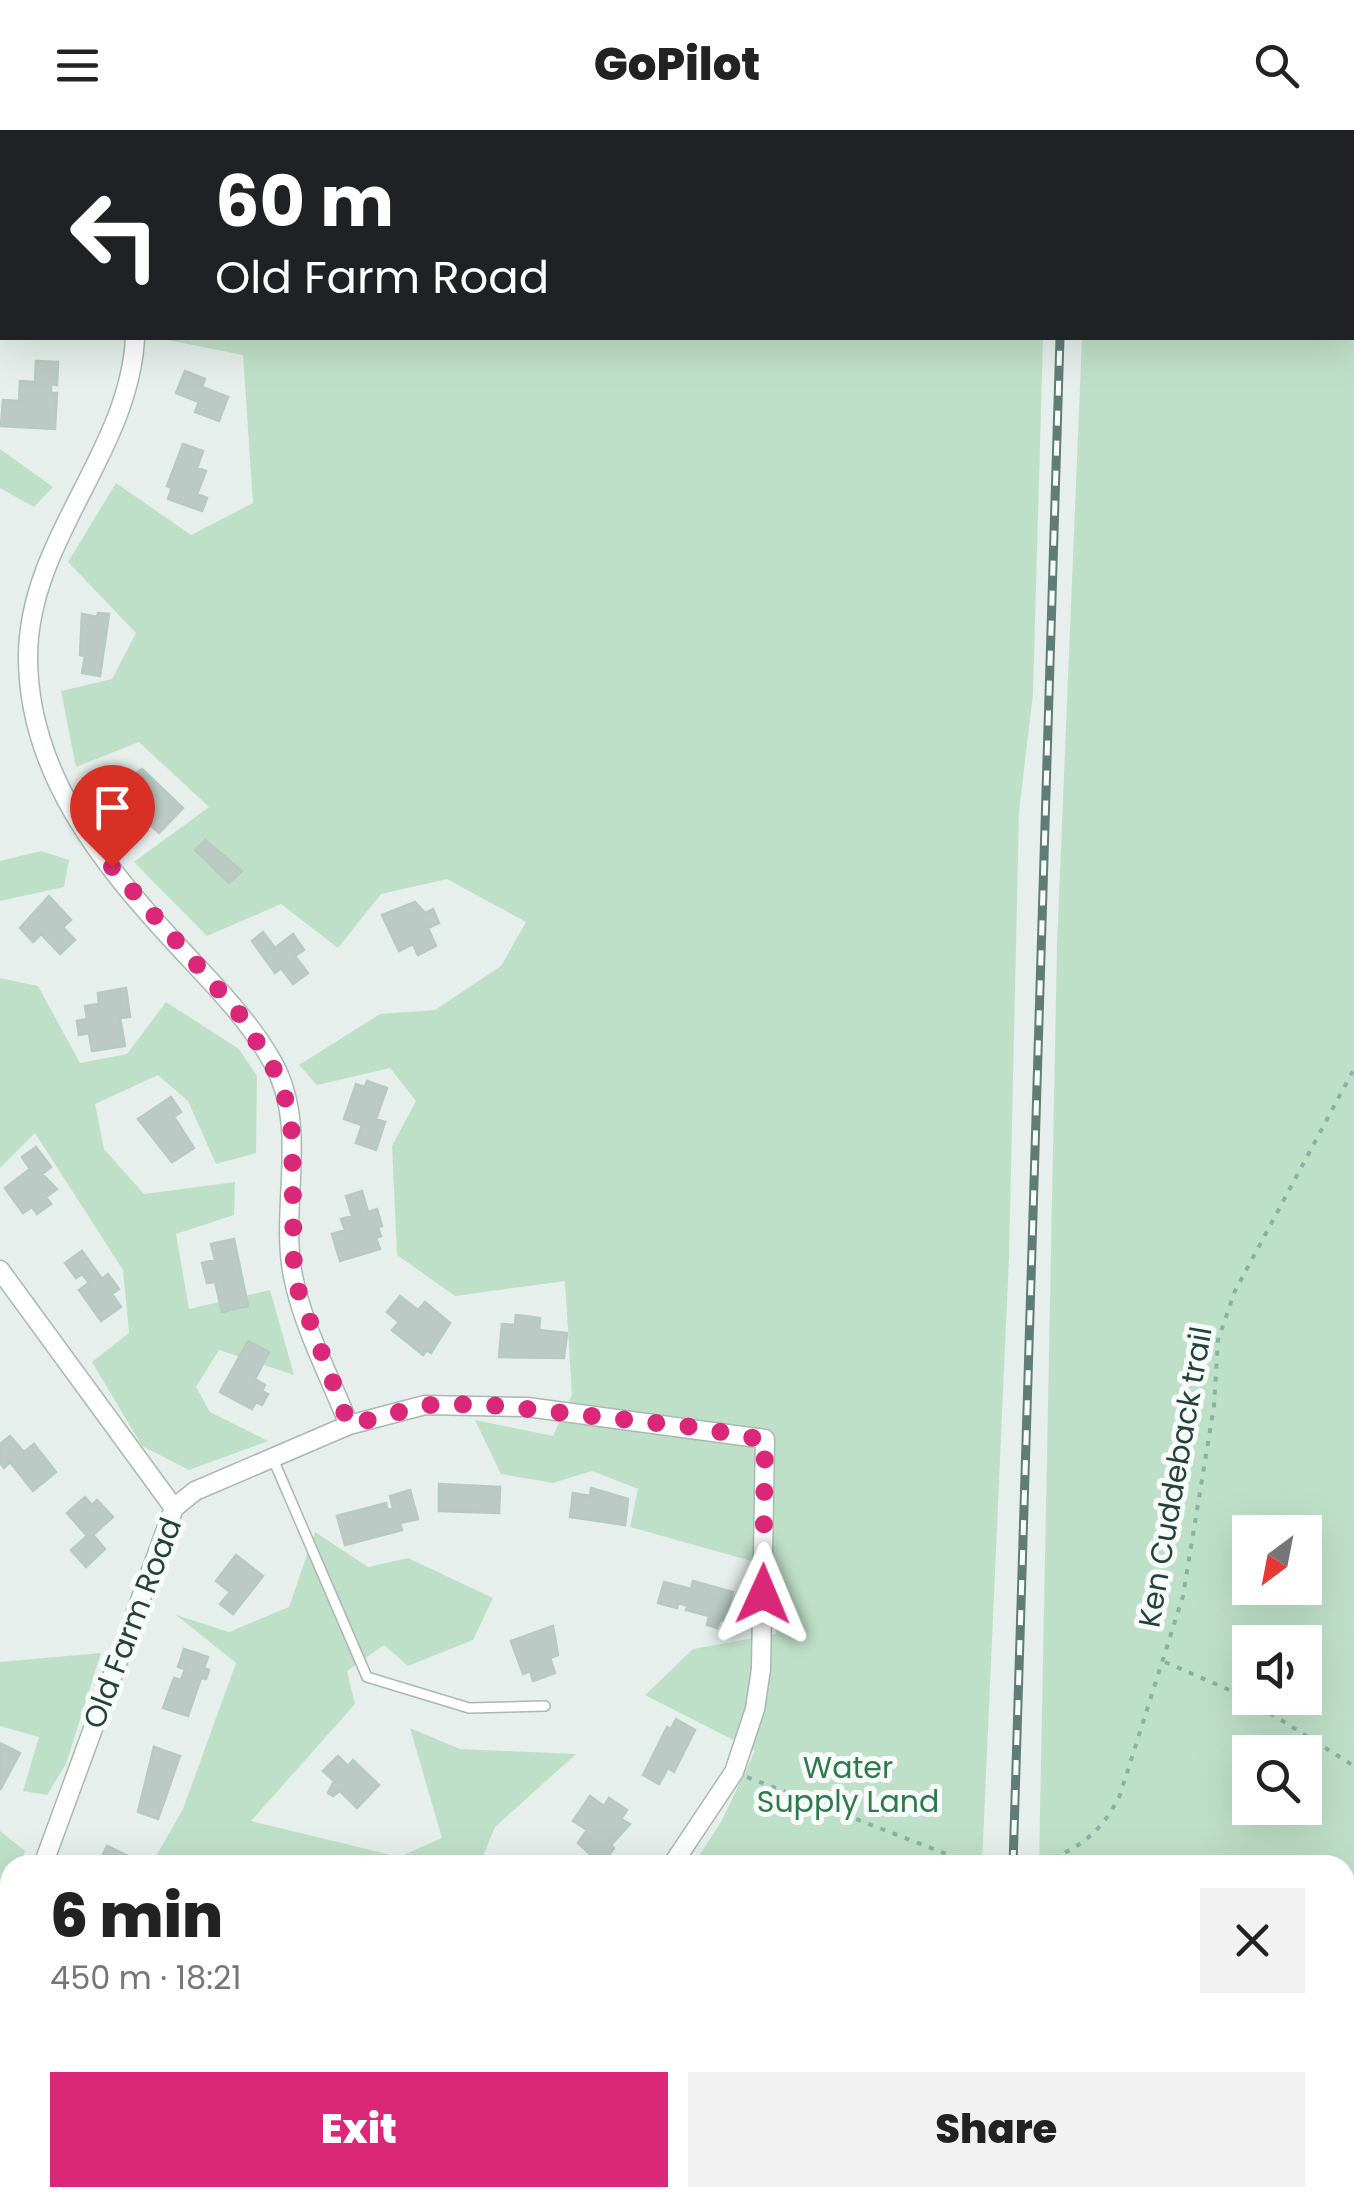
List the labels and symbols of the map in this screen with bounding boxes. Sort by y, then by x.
pin [70,765,155,868]
street label: Ken Cuddeback trail [1127,1323,1223,1631]
street label: Old Farm Road [72,1511,192,1735]
north arrow [1232,1515,1322,1605]
position arrow [711,1542,815,1646]
park label: Water Supply Land [757,1746,939,1823]

